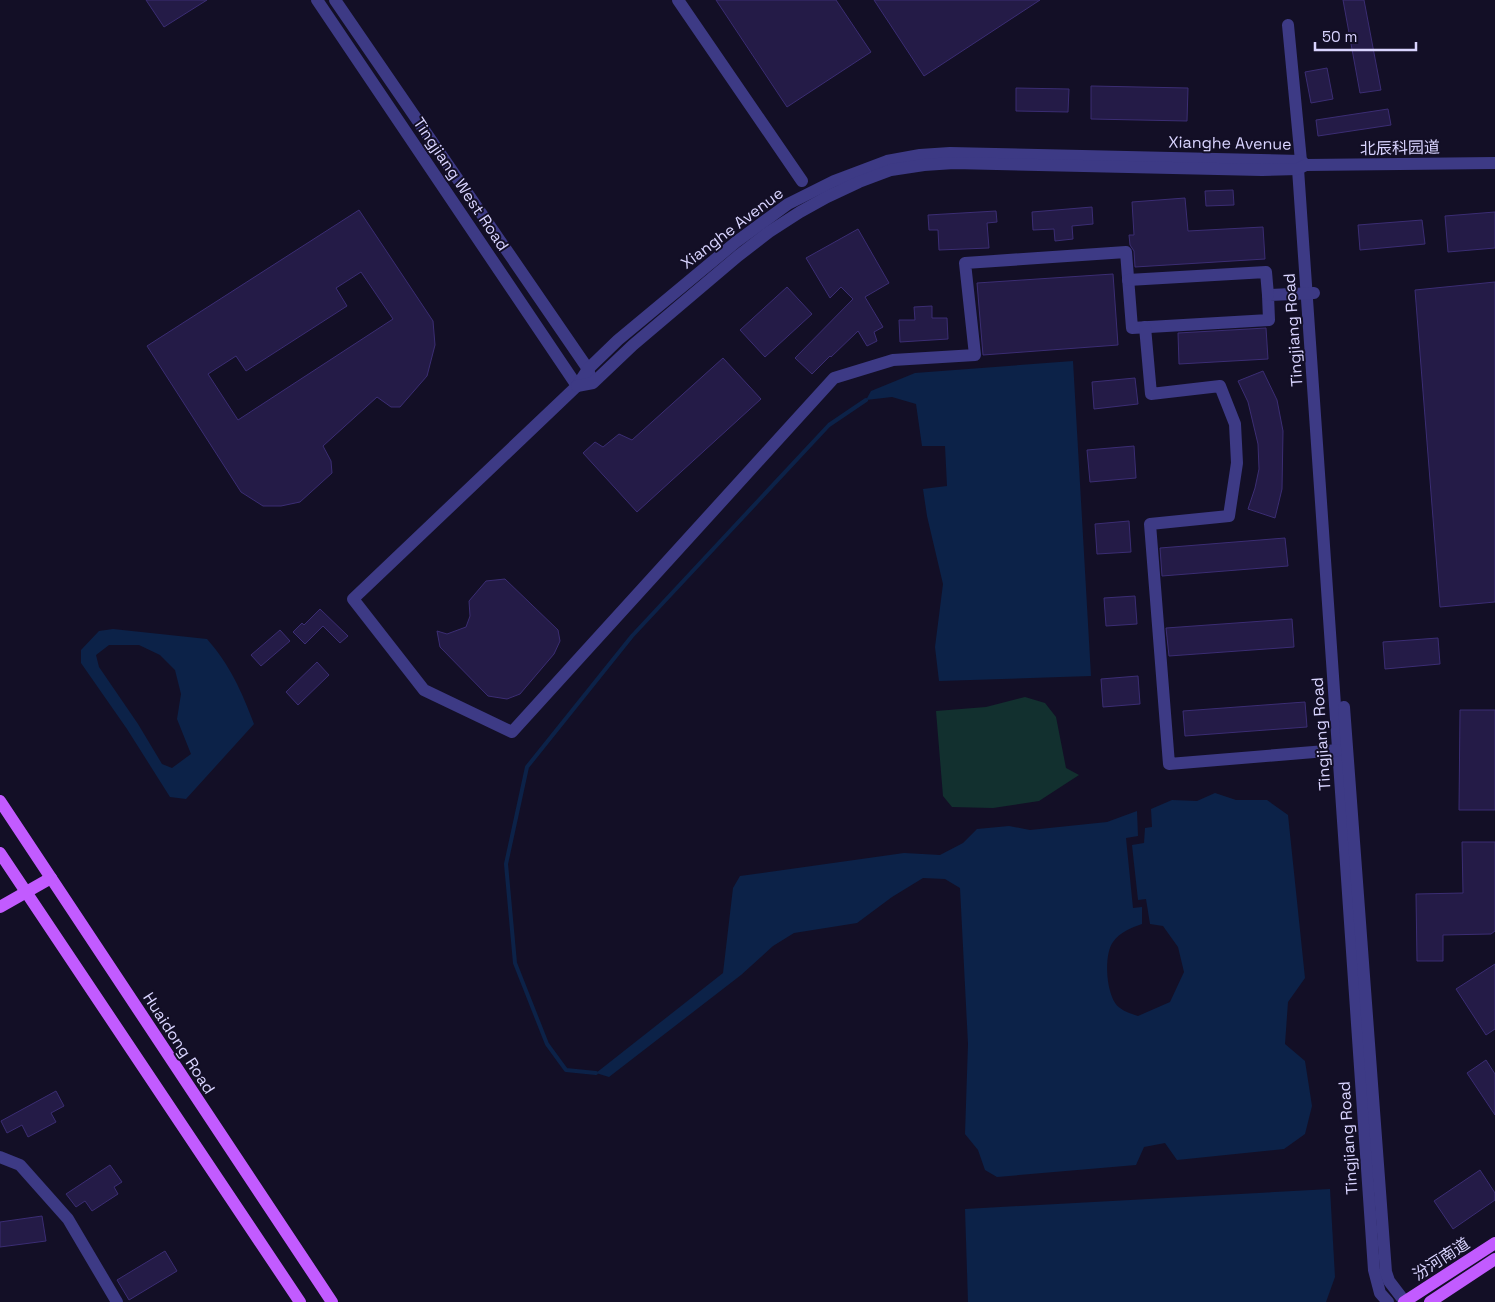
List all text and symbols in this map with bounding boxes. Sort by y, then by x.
scale bar [1315,20,1416,52]
text: 50 m [1322,27,1357,46]
street label: Tingjiang West Road [408,113,514,255]
street label: Xianghe Avenue [1168,131,1292,155]
street label: 北辰科园道 [1360,137,1440,159]
street label: Xianghe Avenue [677,183,787,273]
street label: Tingjiang Road [1279,273,1307,387]
street label: Tingjiang Road [1307,677,1335,791]
street label: Huaidong Road [138,988,220,1098]
street label: Tingjiang Road [1334,1081,1362,1195]
street label: 汾河南道 [1408,1233,1474,1285]

